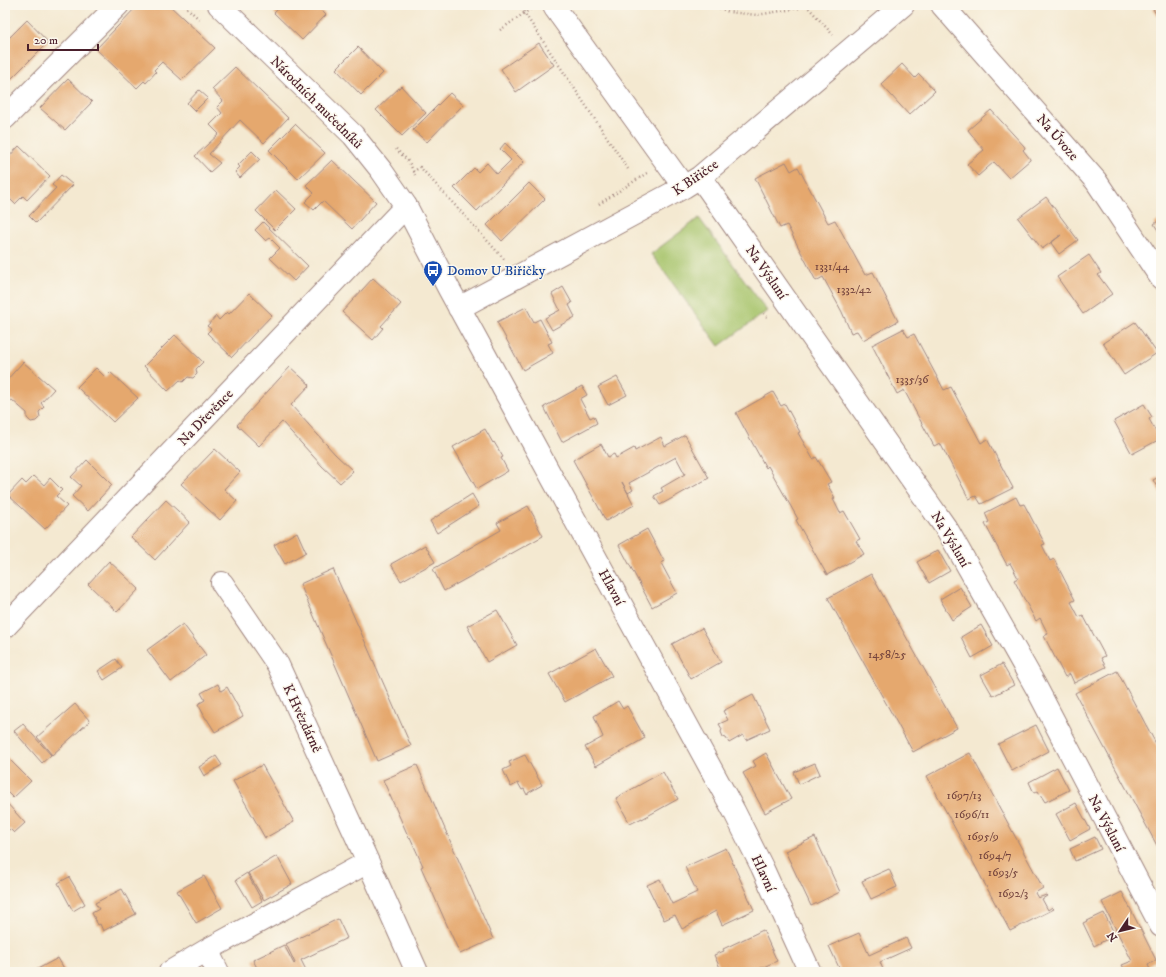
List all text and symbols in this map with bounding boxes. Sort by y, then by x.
scale bar [28,26,98,52]
text: 20 m [34,33,58,48]
street label: Národních mučedníků [266,53,367,153]
street label: Na Úvoze [1032,111,1082,165]
street label: K Biřičce [669,155,722,200]
street label: Na Výsluní [741,242,792,304]
bus stop icon: Domov U Biřičky [422,259,444,287]
house number: 1331/44 [815,259,850,274]
place label: Domov U Biřičky [447,262,546,280]
house number: 1332/42 [836,282,872,297]
house number: 1335/36 [895,372,929,387]
street label: Na Dřevěnce [174,385,238,450]
street label: Na Výsluní [927,508,974,572]
street label: Hlavní [594,566,629,610]
house number: 1458/25 [868,647,906,662]
street label: K Hvězdárně [278,681,326,756]
house number: 1697/13 [947,788,981,803]
street label: Na Výsluní [1084,792,1129,856]
house number: 1696/11 [955,807,989,822]
house number: 1695/9 [967,829,999,844]
house number: 1694/7 [978,848,1012,863]
street label: Hlavní [747,852,780,896]
house number: 1693/5 [988,865,1018,880]
house number: 1692/3 [998,886,1028,901]
north arrow [1100,911,1140,951]
text: N [1104,928,1121,944]

